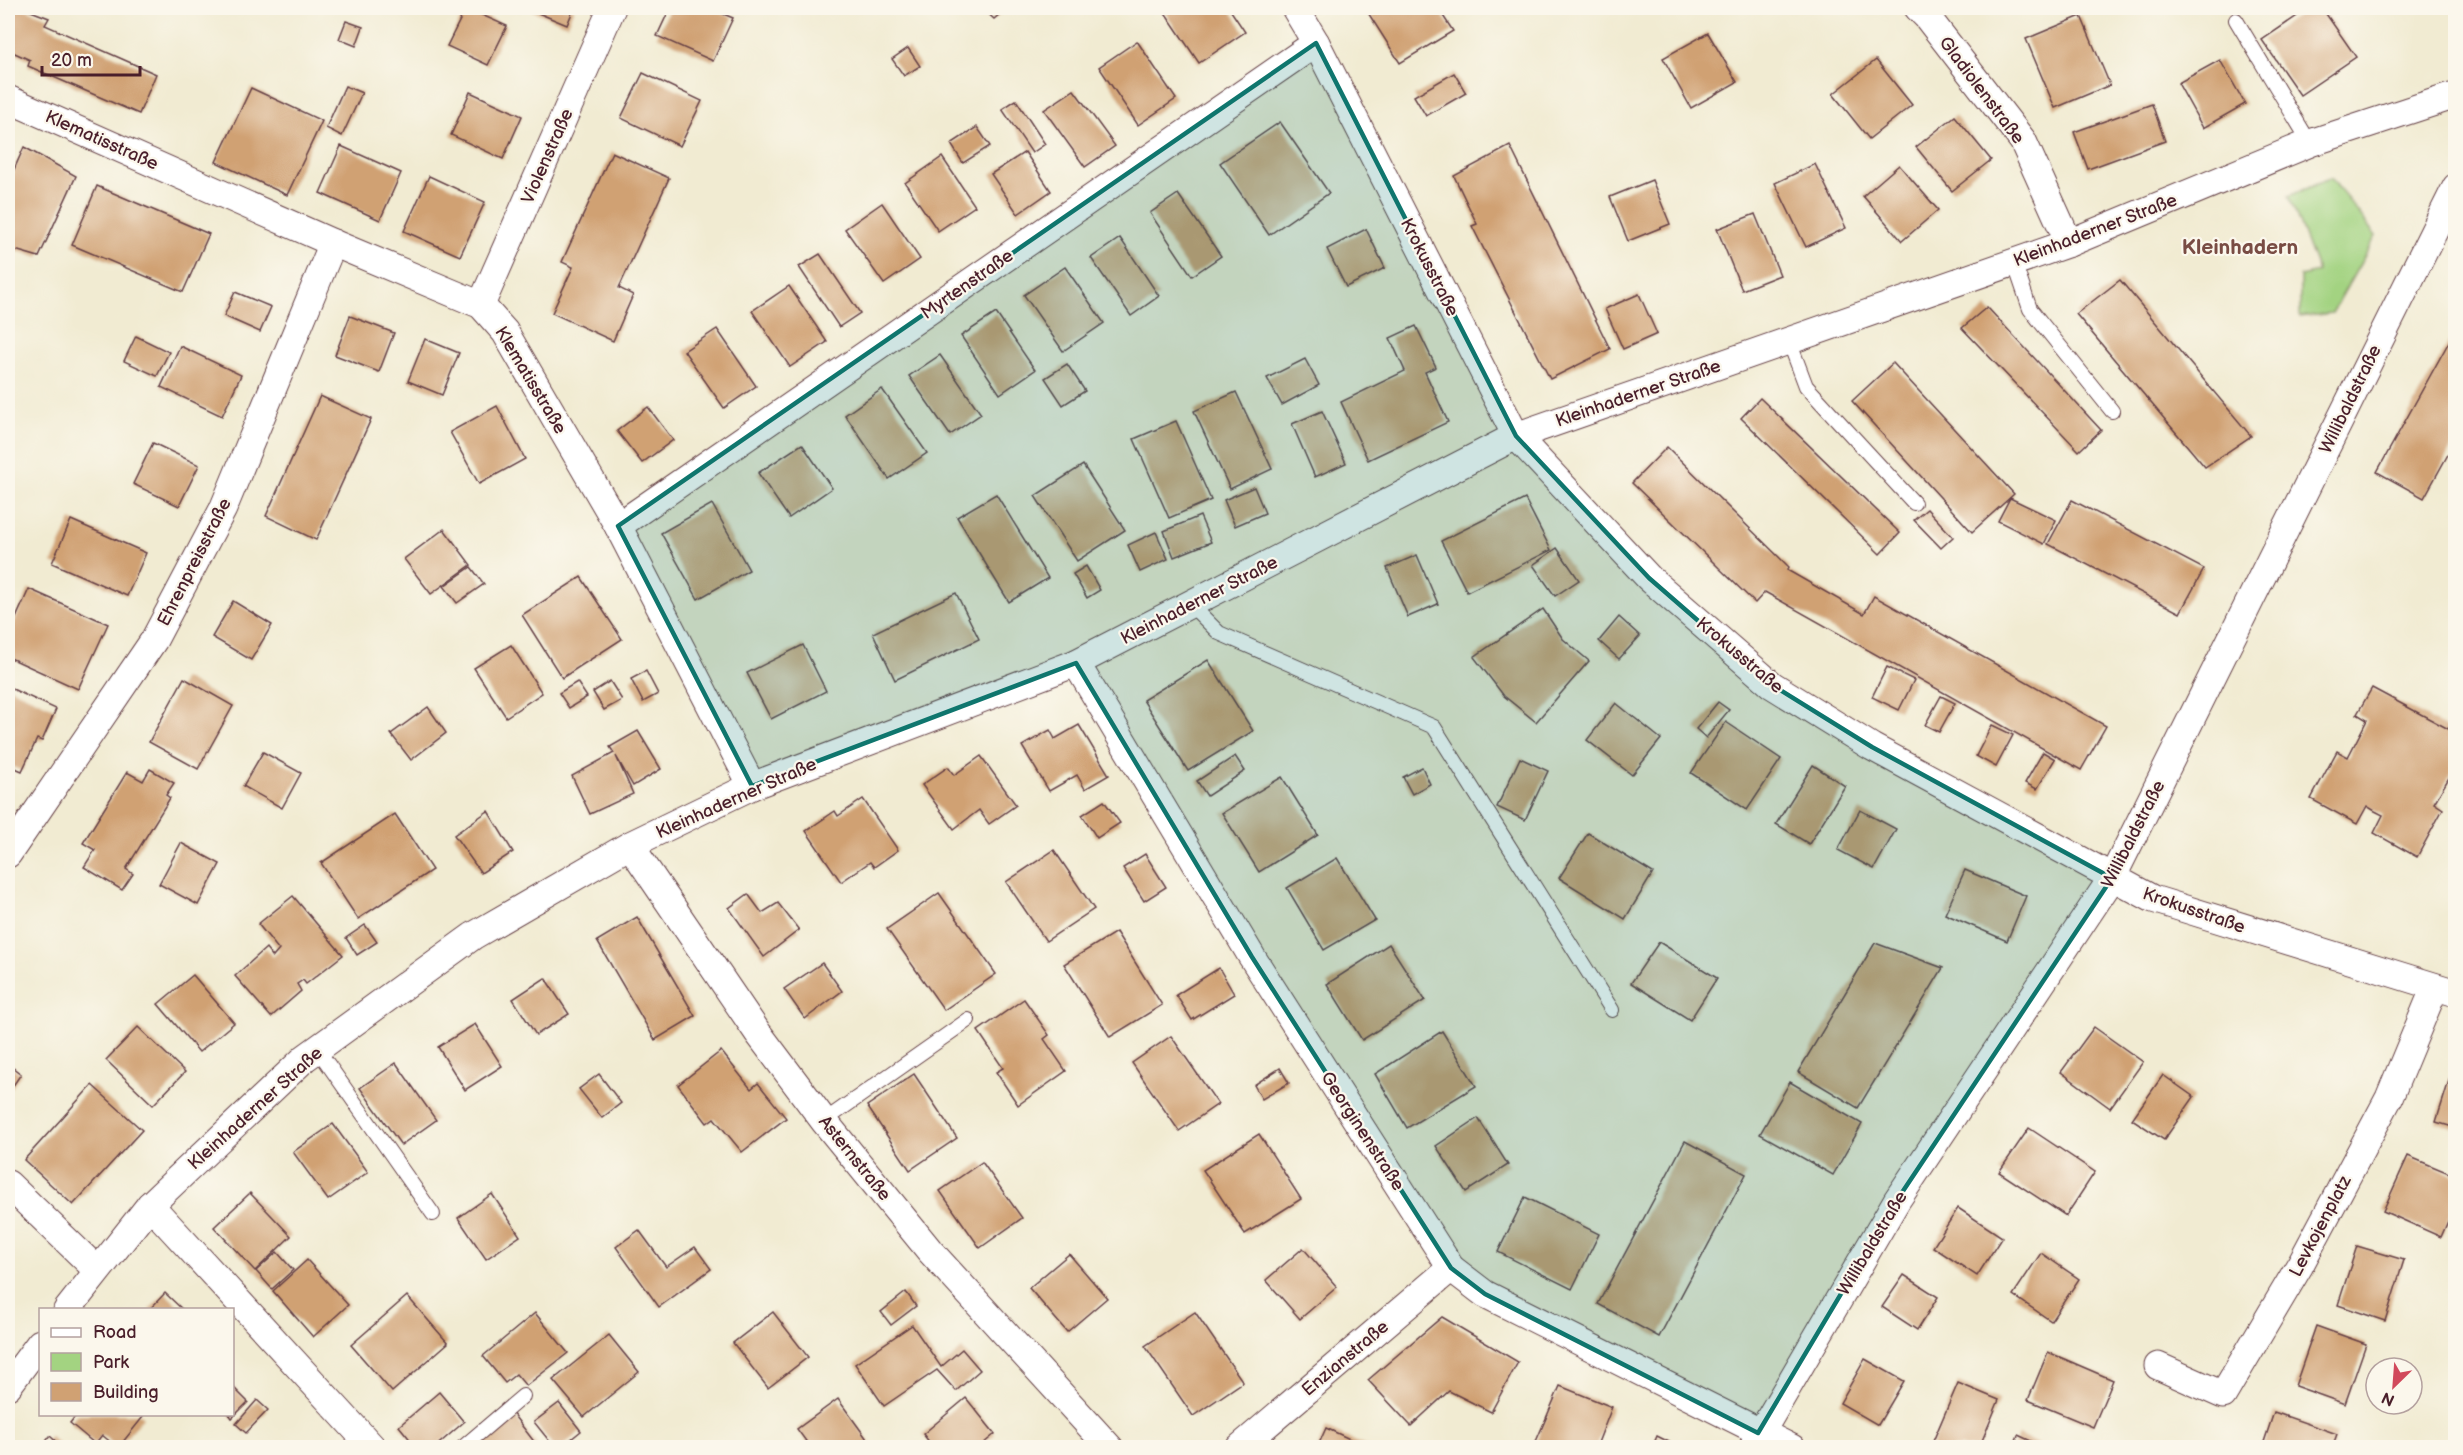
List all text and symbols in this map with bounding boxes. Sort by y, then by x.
street label: Gladiolenstraße [1935,33,2029,148]
scale bar [42,39,140,77]
text: 20 m [51,50,92,71]
street label: Violenstraße [517,105,578,207]
street label: Klematisstraße [42,106,162,175]
street label: Kleinhaderner Straße [2010,189,2180,271]
street label: Krokusstraße [1396,215,1463,320]
district label: Kleinhadern [2182,235,2298,260]
street label: Myrtenstraße [917,245,1018,324]
street label: Klematisstraße [490,323,571,438]
street label: Willibaldstraße [2315,341,2386,457]
street label: Kleinhaderner Straße [1553,355,1724,432]
street label: Ehrenpreisstraße [153,495,236,630]
street label: Kleinhaderner Straße [1117,552,1282,649]
street label: Krokusstraße [1692,613,1788,698]
street label: Kleinhaderner Straße [653,753,820,843]
street label: Willibaldstraße [2097,777,2170,892]
street label: Krokusstraße [2140,883,2248,938]
street label: Kleinhaderner Straße [184,1042,327,1174]
street label: Georginenstraße [1316,1068,1409,1195]
street label: Asternstraße [814,1112,895,1205]
street label: Levkojenplatz [2285,1172,2356,1280]
street label: Willibaldstraße [1833,1187,1912,1299]
legend [39,1308,234,1416]
street label: Enzianstraße [1298,1316,1393,1401]
text: Road [93,1322,137,1343]
text: Park [93,1352,129,1373]
north arrow [2364,1356,2424,1416]
text: Building [93,1382,159,1403]
text: N [2379,1387,2398,1409]

